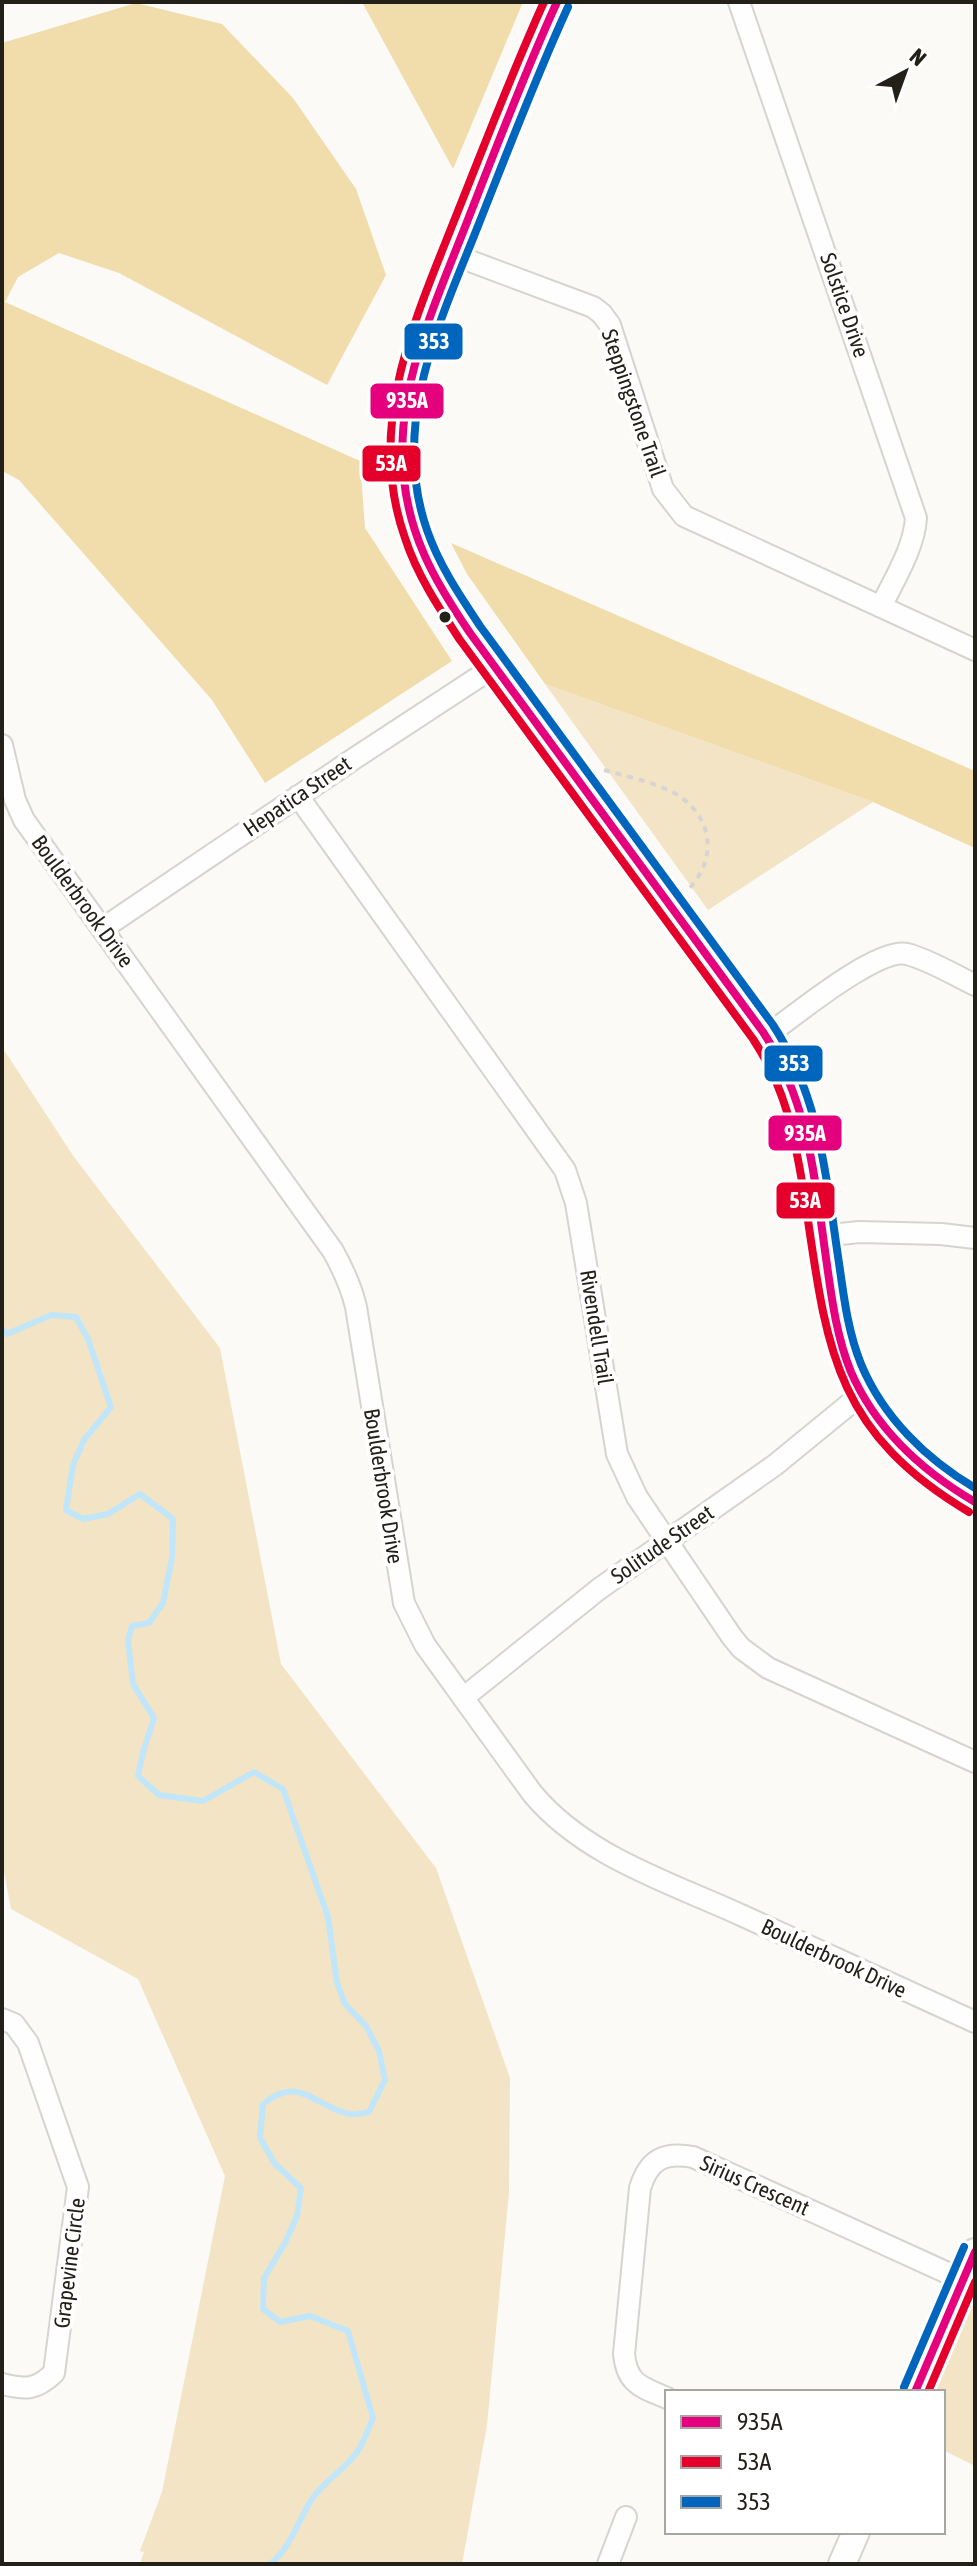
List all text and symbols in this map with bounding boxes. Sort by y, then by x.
north arrow [865,32,945,112]
text: N [905,43,932,71]
street label: Solstice Drive [815,250,875,360]
line badge: 353 [403,322,464,361]
street label: Steppingstone Trail [597,326,672,481]
text: 353 [418,328,450,354]
line badge: 935A [369,382,445,420]
text: 935A [386,387,428,413]
line badge: 53A [361,444,422,483]
text: 53A [375,450,407,476]
unlabelled marker [437,609,453,625]
street label: Hepatica Street [238,750,356,842]
street label: Boulderbrook Drive [26,830,140,972]
line badge: 353 [763,1044,824,1083]
text: 353 [778,1050,810,1076]
line badge: 935A [767,1114,843,1152]
text: 935A [784,1120,826,1146]
line badge: 53A [775,1181,836,1220]
text: 53A [789,1187,821,1213]
street label: Rivendell Trail [575,1268,619,1387]
street label: Boulderbrook Drive [359,1406,409,1566]
street label: Solitude Street [606,1499,718,1589]
street label: Boulderbrook Drive [757,1913,911,2003]
street label: Sirius Crescent [696,2149,814,2221]
street label: Grapevine Circle [48,2196,90,2330]
legend [665,2390,945,2534]
text: 935A [737,2408,783,2435]
text: 53A [737,2448,772,2475]
text: 353 [737,2488,771,2515]

